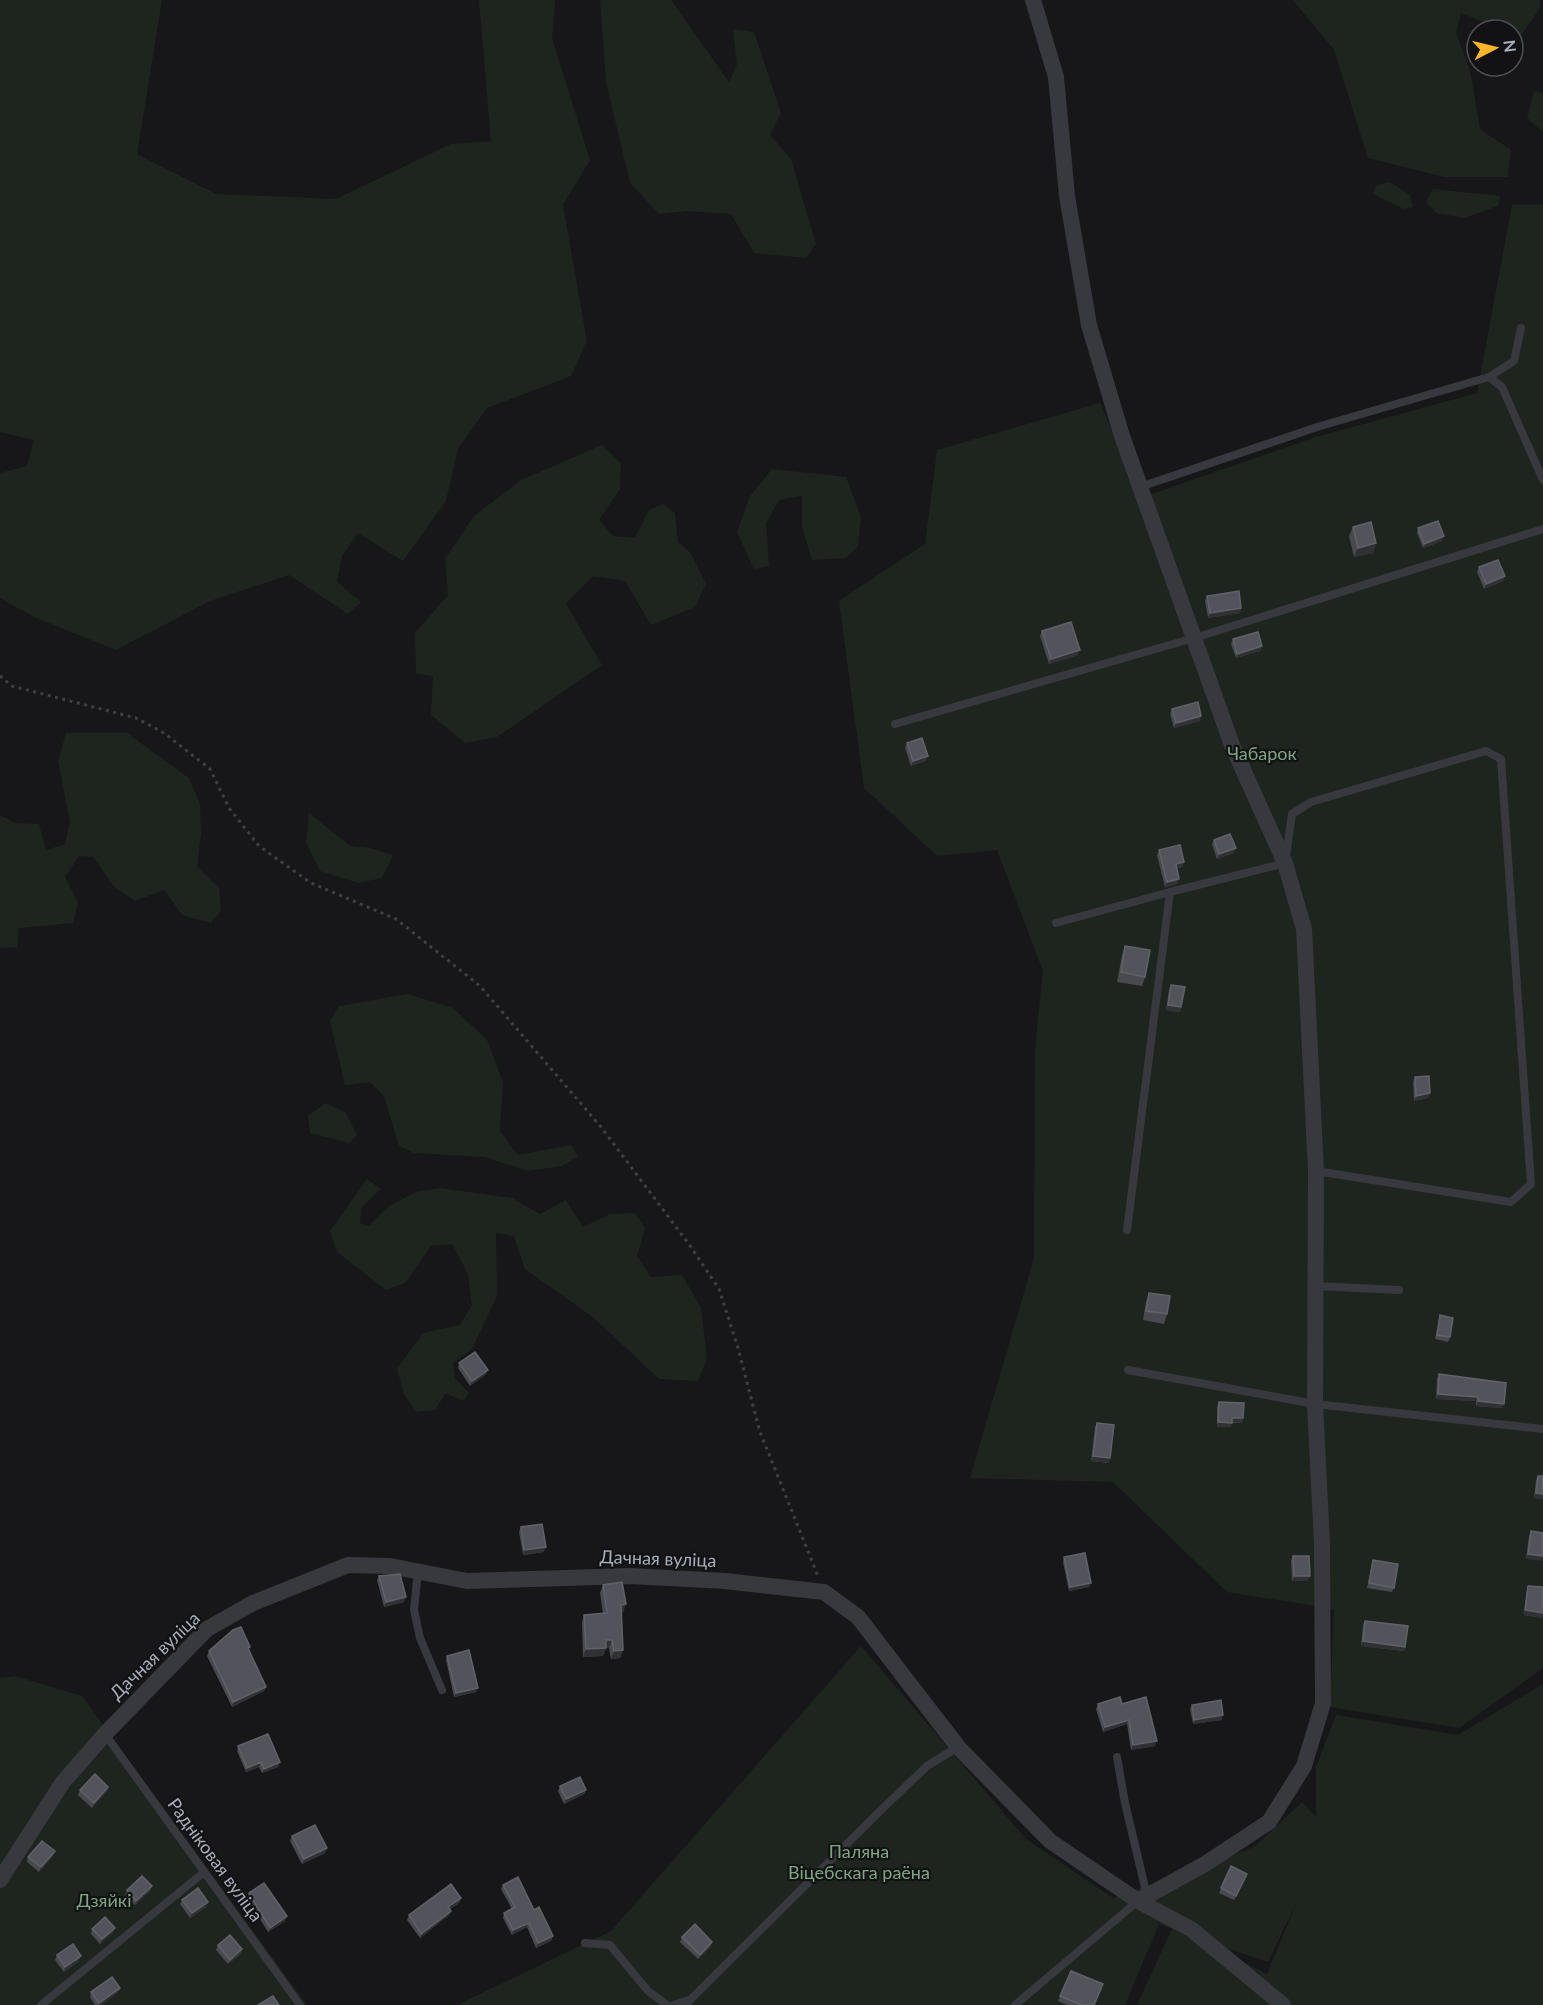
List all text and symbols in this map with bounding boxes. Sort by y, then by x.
north arrow [1465,18,1525,78]
text: N [1500,39,1521,53]
park label: Чабарок [1227,742,1298,764]
street label: Дачная вуліца [599,1545,717,1571]
street label: Дачная вуліца [105,1607,204,1704]
street label: Радніковая вуліца [164,1793,268,1926]
park label: Паляна Віцебскага раёна [788,1840,930,1883]
park label: Дзяйкі [77,1889,131,1911]

